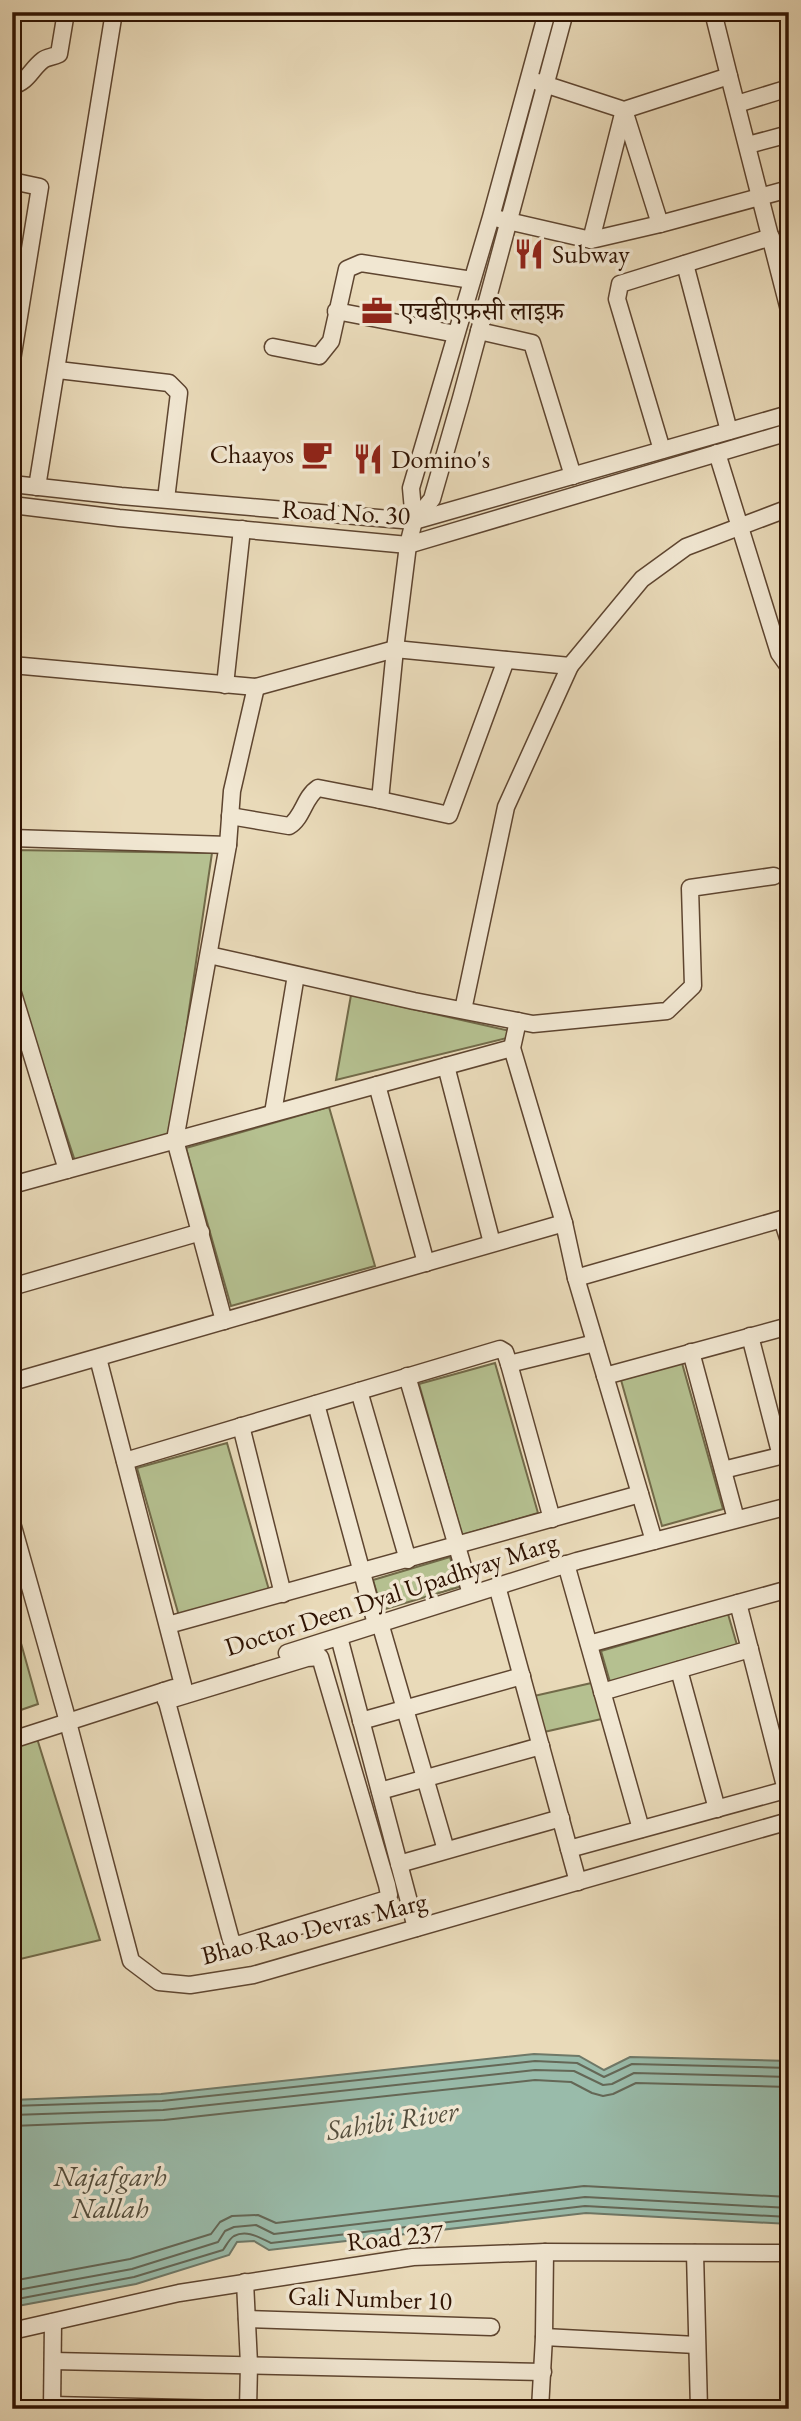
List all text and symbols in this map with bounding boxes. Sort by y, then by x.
restaurant icon: Subway [512,237,546,271]
place label: Subway [552,237,630,271]
office icon: एचडीएफ़सी लाइफ़ [360,294,394,328]
place label: एचडीएफ़सी लाइफ़ [398,294,565,328]
place label: Chaayos [210,437,294,471]
cafe icon: Chaayos [300,437,334,471]
restaurant icon: Domino's [351,442,385,476]
place label: Domino's [391,442,490,476]
street label: Road No. 30 [281,492,411,532]
street label: Doctor Deen Dyal Upadhyay Marg [220,1524,562,1664]
street label: Bhao Rao Devras Marg [198,1883,431,1972]
water label: Sahibi River [323,2092,462,2148]
water label: Najafgarh Nallah [52,2158,167,2226]
street label: Road 237 [345,2215,446,2259]
street label: Gali Number 10 [287,2278,453,2318]

